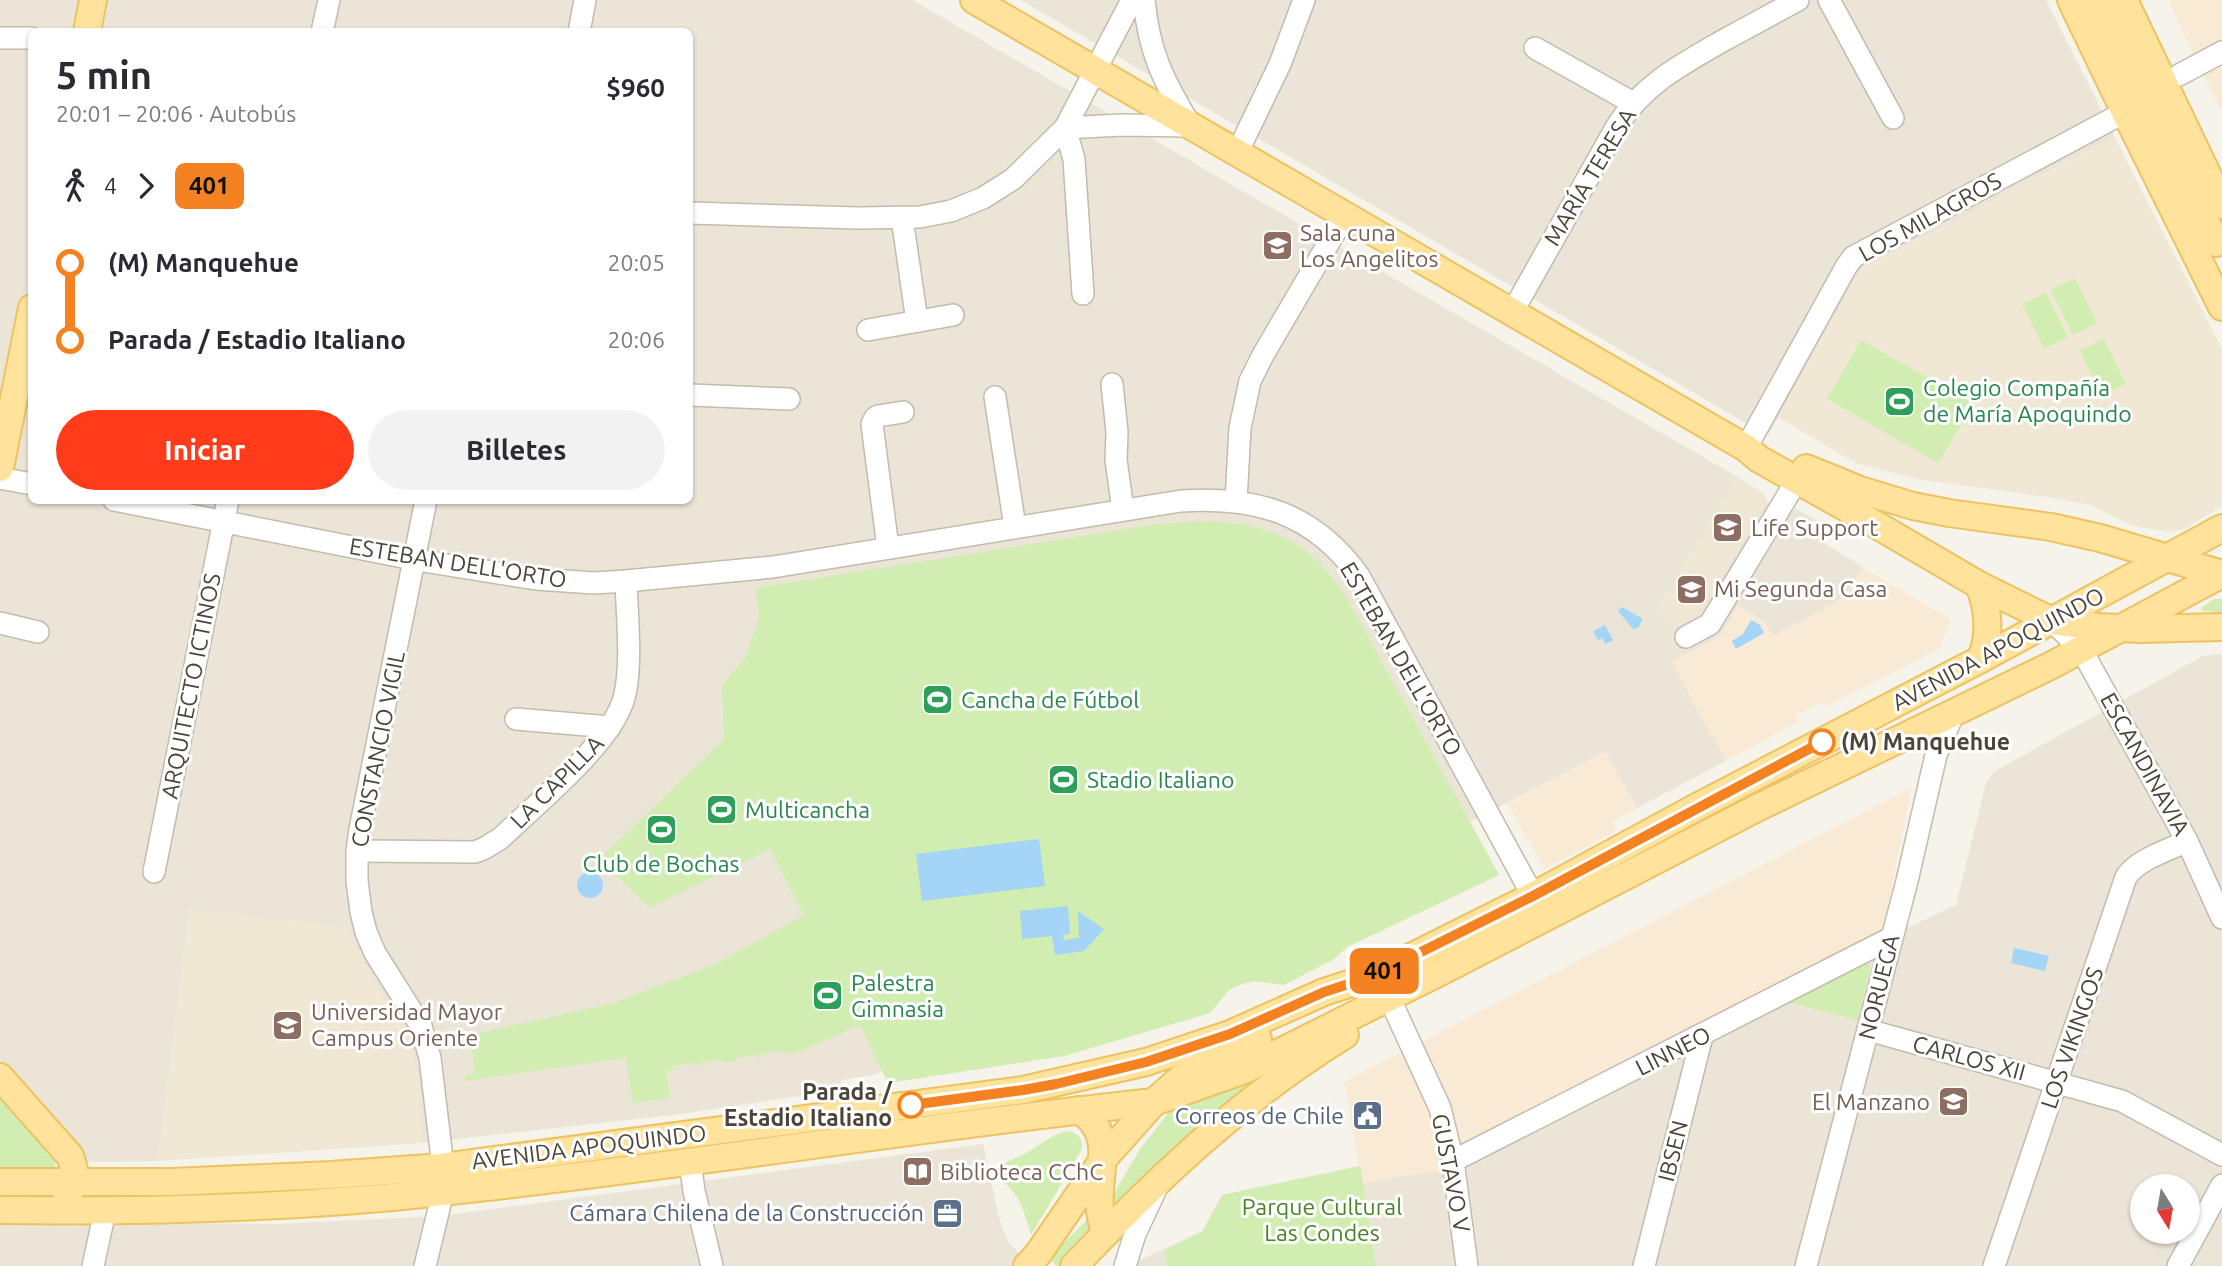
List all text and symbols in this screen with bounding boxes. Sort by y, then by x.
text: 5 min [56,54,152,96]
text: $960 [606,73,665,102]
text: 20:01 – 20:06 · Autobús [56,101,296,126]
street label: MARÍA TERESA [1538,103,1640,250]
icon: walk [56,167,94,205]
icon: forward [127,167,165,205]
street label: LOS MILAGROS [1854,167,2005,266]
text: 401 [189,172,230,199]
text: 4 [104,173,117,198]
place label: Sala cuna Los Angelitos [1300,220,1438,271]
school or university icon: Sala cuna Los Angelitos [1260,229,1294,263]
text: (M) Manquehue [108,248,299,277]
text: 20:05 [607,250,665,275]
text: Parada / Estadio Italiano [108,325,406,354]
text: 20:06 [607,327,665,352]
place label: Colegio Compañía de María Apoquindo [1923,375,2132,426]
sports icon: Colegio Compañía de María Apoquindo [1883,384,1917,418]
button: Iniciar [56,410,354,490]
button: Billetes [368,410,665,490]
school or university icon: Life Support [1711,511,1745,545]
place label: Life Support [1751,515,1878,540]
street label: ESTEBAN DELL'ORTO [348,533,568,592]
street label: ESTEBAN DELL'ORTO [1336,557,1467,760]
street label: ARQUITECTO ICTINOS [156,571,225,801]
school or university icon: Mi Segunda Casa [1674,572,1708,606]
place label: Mi Segunda Casa [1714,576,1887,601]
street label: AVENIDA APOQUINDO [1888,582,2108,715]
street label: CONSTANCIO VIGIL [346,648,409,849]
sports icon: Cancha de Fútbol [921,683,955,717]
place label: Cancha de Fútbol [961,687,1139,712]
street label: ESCANDINAVIA [2096,688,2195,839]
marker: (M) Manquehue [1809,729,1835,755]
place label: (M) Manquehue [1841,729,2010,755]
street label: LA CAPILLA [505,730,608,833]
sports icon: Stadio Italiano [1047,763,1081,797]
place label: Stadio Italiano [1087,767,1234,792]
sports icon: Multicancha [705,793,739,827]
place label: Multicancha [745,797,870,822]
sports icon: Club de Bochas [644,813,678,847]
place label: Club de Bochas [582,851,740,876]
street label: NORUEGA [1853,932,1904,1042]
line badge: 401 [1344,948,1424,994]
text: 401 [1364,957,1404,984]
street label: LOS VIKINGOS [2036,964,2107,1112]
place label: Palestra Gimnasia [851,970,944,1021]
sports icon: Palestra Gimnasia [811,979,845,1013]
place label: Universidad Mayor Campus Oriente [311,999,503,1050]
school or university icon: Universidad Mayor Campus Oriente [271,1008,305,1042]
street label: LINNEO [1631,1021,1714,1080]
street label: CARLOS XII [1910,1030,2028,1085]
place label: Parada / Estadio Italiano [724,1079,893,1130]
school or university icon: El Manzano [1936,1085,1970,1119]
place label: El Manzano [1812,1089,1930,1114]
marker: Parada / Estadio Italiano [898,1092,924,1118]
public building icon: Correos de Chile [1350,1099,1384,1133]
place label: Correos de Chile [1175,1103,1344,1128]
street label: GUSTAVO V [1428,1111,1475,1235]
street label: IBSEN [1653,1118,1692,1184]
street label: AVENIDA APOQUINDO [470,1120,708,1173]
library icon: Biblioteca CChC [900,1155,934,1189]
place label: Biblioteca CChC [940,1159,1103,1184]
north arrow [2130,1174,2200,1244]
map controls [2130,1174,2200,1244]
park label: Parque Cultural Las Condes [1242,1194,1402,1245]
office icon: Cámara Chilena de la Construcción [930,1196,964,1230]
place label: Cámara Chilena de la Construcción [569,1200,924,1225]

